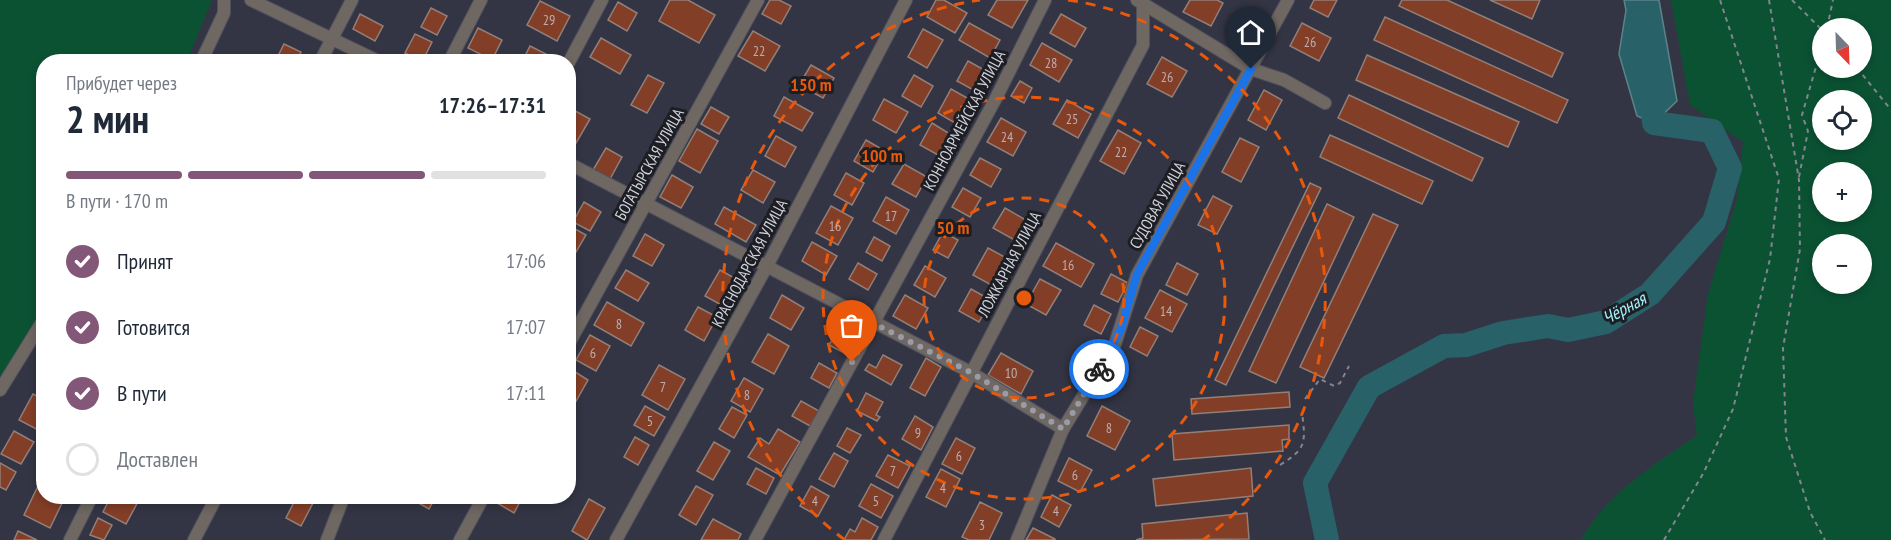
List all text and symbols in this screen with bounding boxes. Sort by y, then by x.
pin [1225,7,1276,69]
house number: 29 [543,11,555,29]
icon: home [1234,16,1267,49]
north arrow [1812,18,1872,78]
map controls [1812,18,1872,294]
house number: 26 [1304,33,1316,51]
house number: 22 [753,42,765,60]
street label: КОННОАРМЕЙСКАЯ УЛИЦА [919,46,1010,194]
house number: 28 [1045,54,1057,72]
house number: 26 [1161,68,1173,86]
text: Прибудет через [66,70,177,96]
text: 150 m [790,73,832,96]
button: locate [1812,90,1872,150]
text: 17:26–17:31 [439,91,546,119]
text: 2 мин [66,93,149,144]
street label: БОГАТЫРСКАЯ УЛИЦА [610,104,688,223]
house number: 25 [1066,110,1078,128]
house number: 24 [1001,128,1014,146]
house number: 22 [1115,143,1127,161]
text: 100 m [861,144,903,167]
street label: СУДОВАЯ УЛИЦА [1125,158,1189,252]
button: + [1812,162,1872,222]
text: В пути · 170 m [66,188,168,214]
street label: КРАСНОДАРСКАЯ УЛИЦА [707,195,791,331]
house number: 17 [885,207,897,225]
street label: ЛОЖКАРНАЯ УЛИЦА [972,208,1045,321]
text: 50 m [937,216,969,239]
house number: 16 [829,217,841,235]
button: − [1812,234,1872,294]
icon: check [66,245,99,278]
text: Принят [117,247,173,275]
text: 17:06 [506,248,546,274]
house number: 16 [1062,256,1074,274]
water label: Чёрная [1598,286,1651,329]
centre of rings [1014,288,1034,308]
pin [826,300,877,362]
house number: 14 [1160,302,1173,320]
icon: bag [835,309,868,342]
icon: check [66,311,99,344]
text: Готовится [117,313,190,341]
text: 17:07 [506,314,546,340]
house number: 8 [616,315,622,333]
courier [1069,339,1129,399]
house number: 6 [590,344,596,362]
icon: bike [1083,353,1116,386]
house number: 10 [1005,364,1017,382]
icon: check [66,377,99,410]
house number: 7 [660,378,666,396]
text: В пути [117,379,167,407]
text: 17:11 [506,380,546,406]
house number: 8 [744,386,750,404]
house number: 5 [647,412,653,430]
house number: 8 [1106,419,1112,437]
house number: 9 [915,424,921,442]
text: Доставлен [117,445,198,473]
house number: 6 [956,447,962,465]
house number: 7 [890,462,896,480]
house number: 6 [1072,466,1078,484]
house number: 4 [940,479,947,497]
house number: 4 [812,492,819,510]
house number: 5 [873,492,879,510]
house number: 4 [1053,502,1060,520]
house number: 3 [979,516,985,534]

